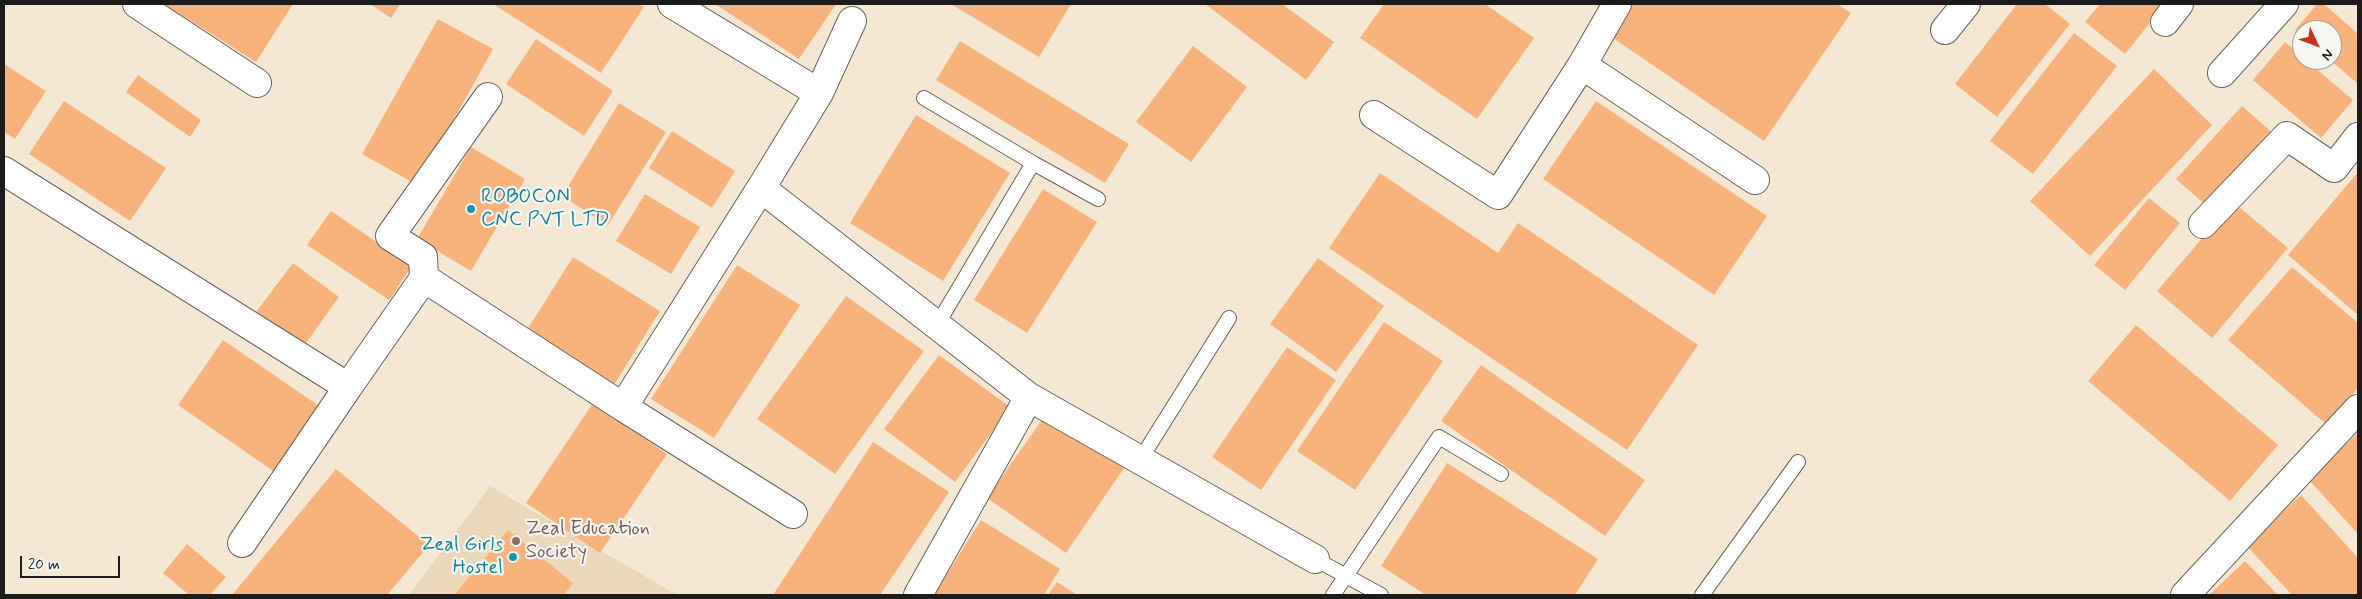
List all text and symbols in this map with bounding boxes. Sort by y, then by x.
north arrow [2292,20,2342,70]
text: N [2317,45,2337,64]
place label: ROBOCON CNC PVT LTD [481,186,610,233]
marker: ROBOCON CNC PVT LTD [465,203,477,215]
place label: Zeal Education Society [526,518,650,565]
place label: Zeal Girls Hostel [420,534,503,581]
marker: Zeal Education Society [510,535,522,547]
scale bar [22,546,122,578]
marker: Zeal Girls Hostel [507,551,519,563]
text: 20 m [28,555,60,575]

